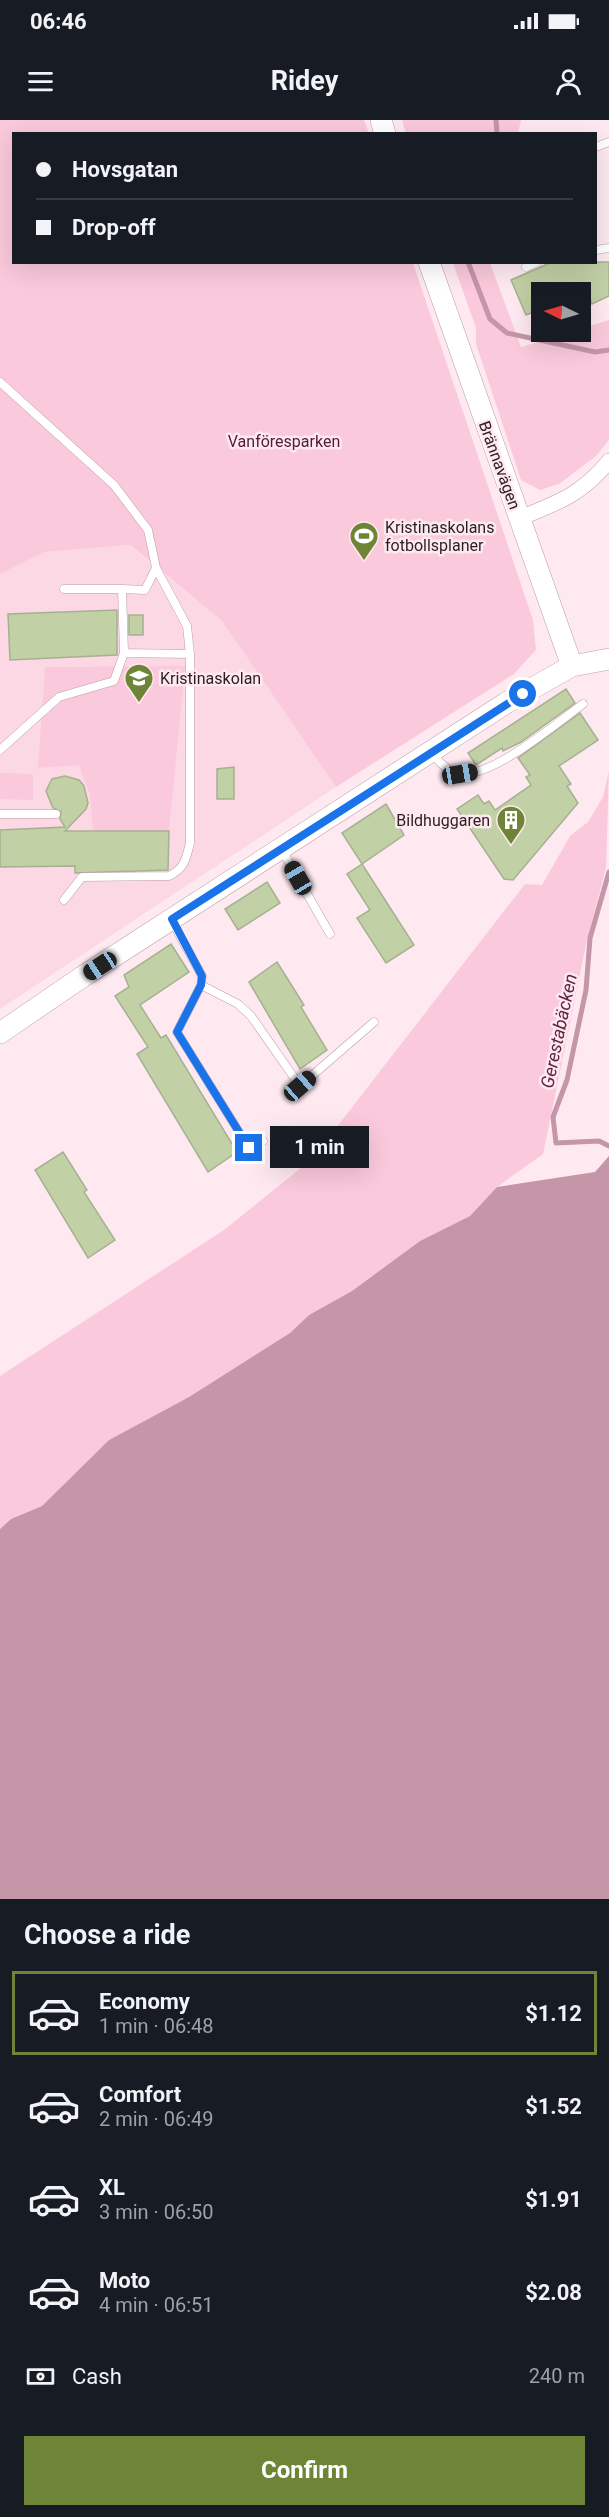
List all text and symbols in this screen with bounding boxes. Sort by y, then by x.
text: 06:46 [30,9,87,34]
icon: menu [24,65,57,98]
text: Ridey [271,65,338,97]
icon: person [552,65,585,98]
text: Hovsgatan [72,157,178,182]
text: Drop-off [72,215,156,240]
north arrow [531,282,591,342]
map controls [531,282,591,342]
street label: Brännavägen [475,418,524,512]
park label: Vanföresparken [228,432,340,451]
place label: Kristinaskolans fotbollsplaner [385,518,494,555]
sports icon: Kristinaskolans fotbollsplaner [348,520,380,562]
school or university icon: Kristinaskolan [123,662,155,704]
place label: Kristinaskolan [160,669,261,688]
route start [509,680,536,707]
car [441,762,479,786]
building icon: Bildhuggaren [495,804,527,846]
place label: Bildhuggaren [396,811,490,830]
car [281,858,315,898]
car [80,949,120,983]
water label: Gerestabäcken [536,972,581,1090]
car [281,1067,319,1105]
callout: 1 min [270,1127,369,1169]
route end [235,1134,262,1161]
text: 1 min [294,1135,345,1159]
text: Choose a ride [24,1919,190,1951]
icon: car [27,1986,81,2040]
text: Economy [99,1989,190,2014]
text: $1.12 [525,2001,582,2026]
text: 1 min · 06:48 [99,2014,214,2038]
icon: car [27,2079,81,2133]
text: Comfort [99,2082,181,2107]
text: $1.52 [525,2094,582,2119]
text: 2 min · 06:49 [99,2107,214,2131]
icon: car [27,2172,81,2226]
text: XL [99,2175,125,2200]
text: $1.91 [525,2187,582,2212]
text: 3 min · 06:50 [99,2200,214,2224]
icon: car [27,2265,81,2319]
text: Moto [99,2268,150,2293]
text: $2.08 [525,2280,582,2305]
text: 4 min · 06:51 [99,2293,214,2317]
icon: cash [24,2360,57,2393]
text: Cash [72,2364,122,2389]
text: 240 m [529,2364,585,2388]
button: Confirm [24,2436,585,2505]

